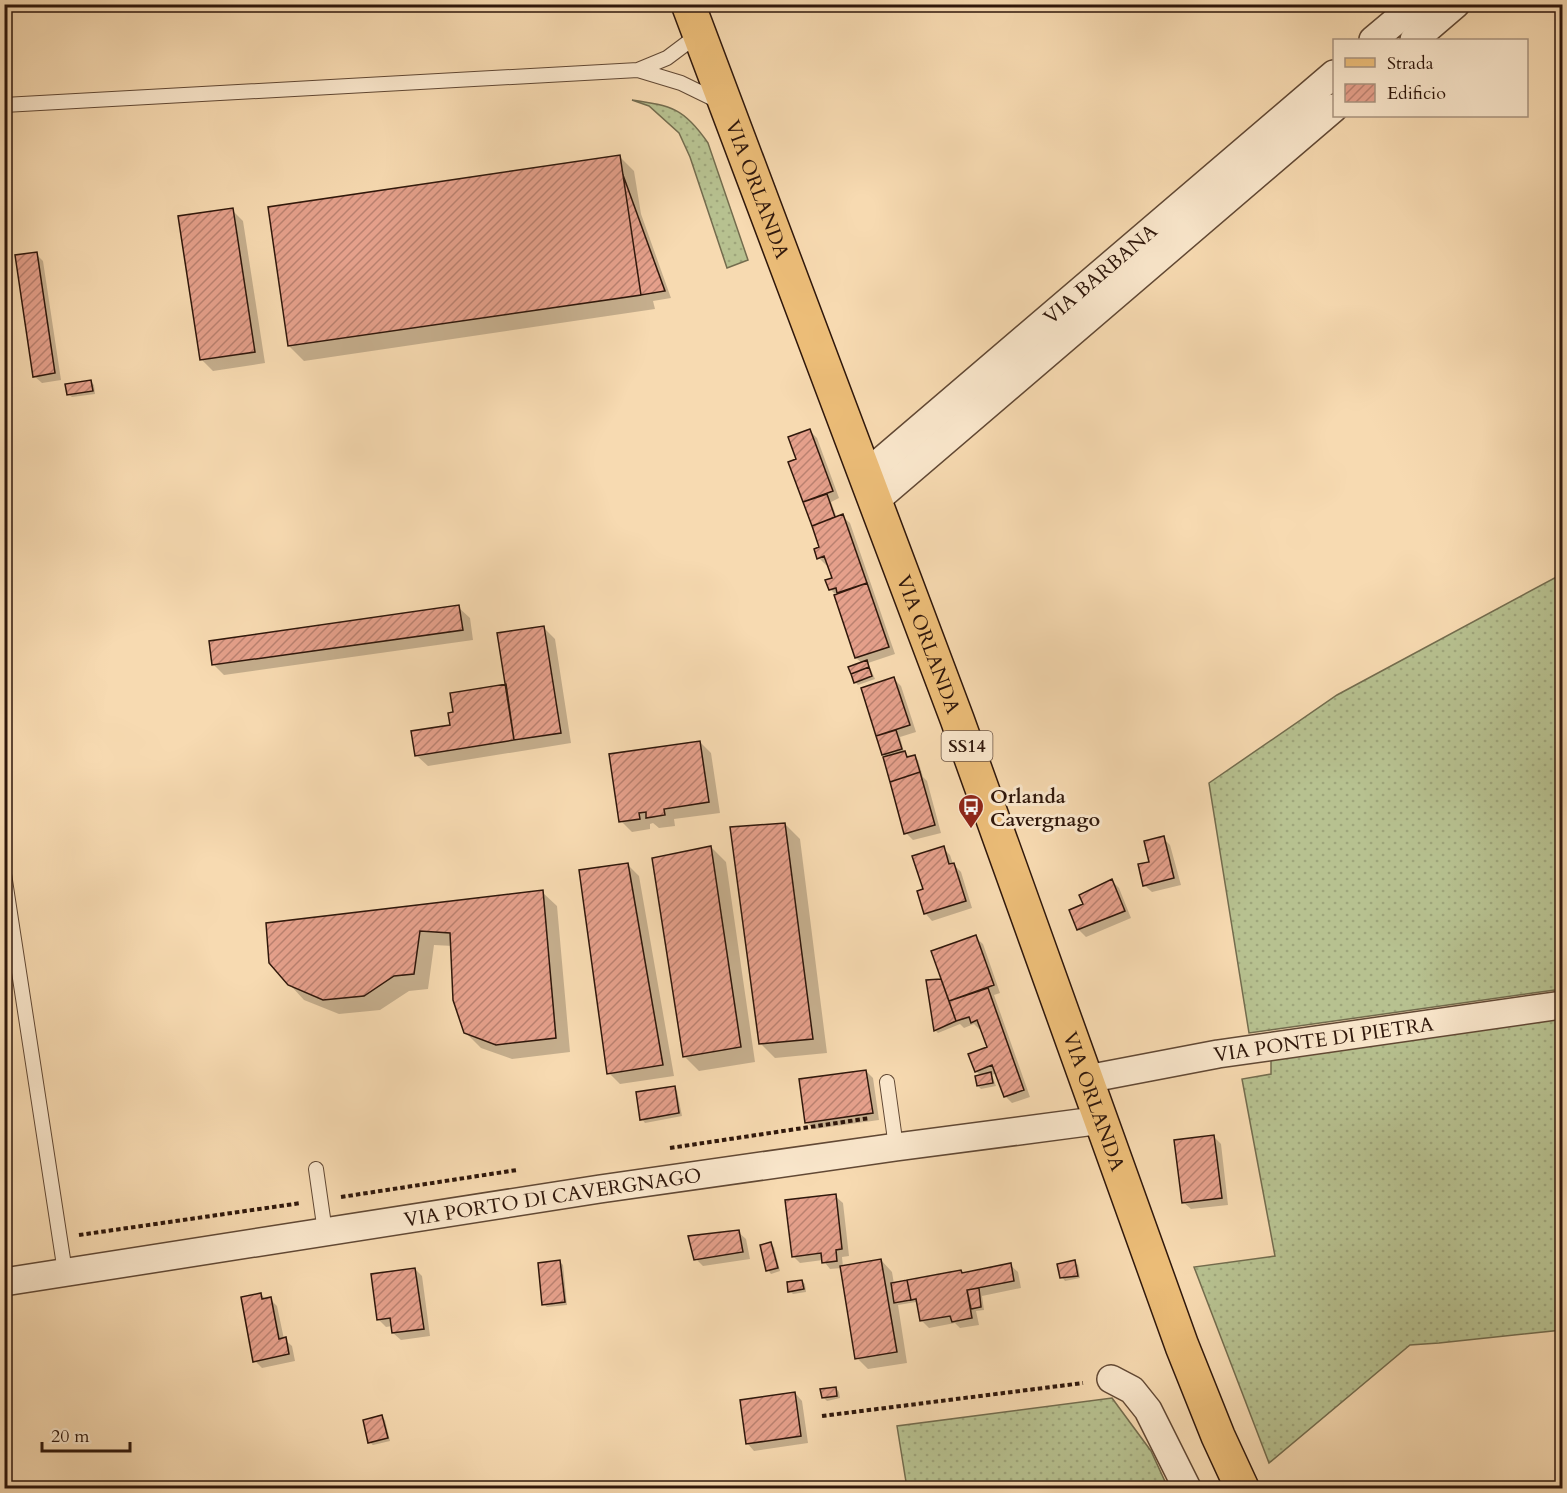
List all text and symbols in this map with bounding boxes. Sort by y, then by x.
legend [1333,39,1528,117]
text: Strada [1387,51,1434,76]
text: Edificio [1387,81,1446,106]
street label: VIA ORLANDA [719,116,796,263]
street label: VIA BARBANA [1037,217,1163,330]
street label: VIA ORLANDA [890,571,967,718]
road number: SS14 [942,731,992,761]
place label: Orlanda Cavergnago [990,783,1100,833]
bus stop icon: Orlanda Cavergnago [956,792,986,830]
street label: VIA PONTE DI PIETRA [1212,1010,1436,1068]
street label: VIA ORLANDA [1057,1028,1132,1175]
street label: VIA PORTO DI CAVERGNAGO [402,1161,703,1233]
scale bar [42,1415,130,1453]
text: 20 m [51,1424,90,1449]

